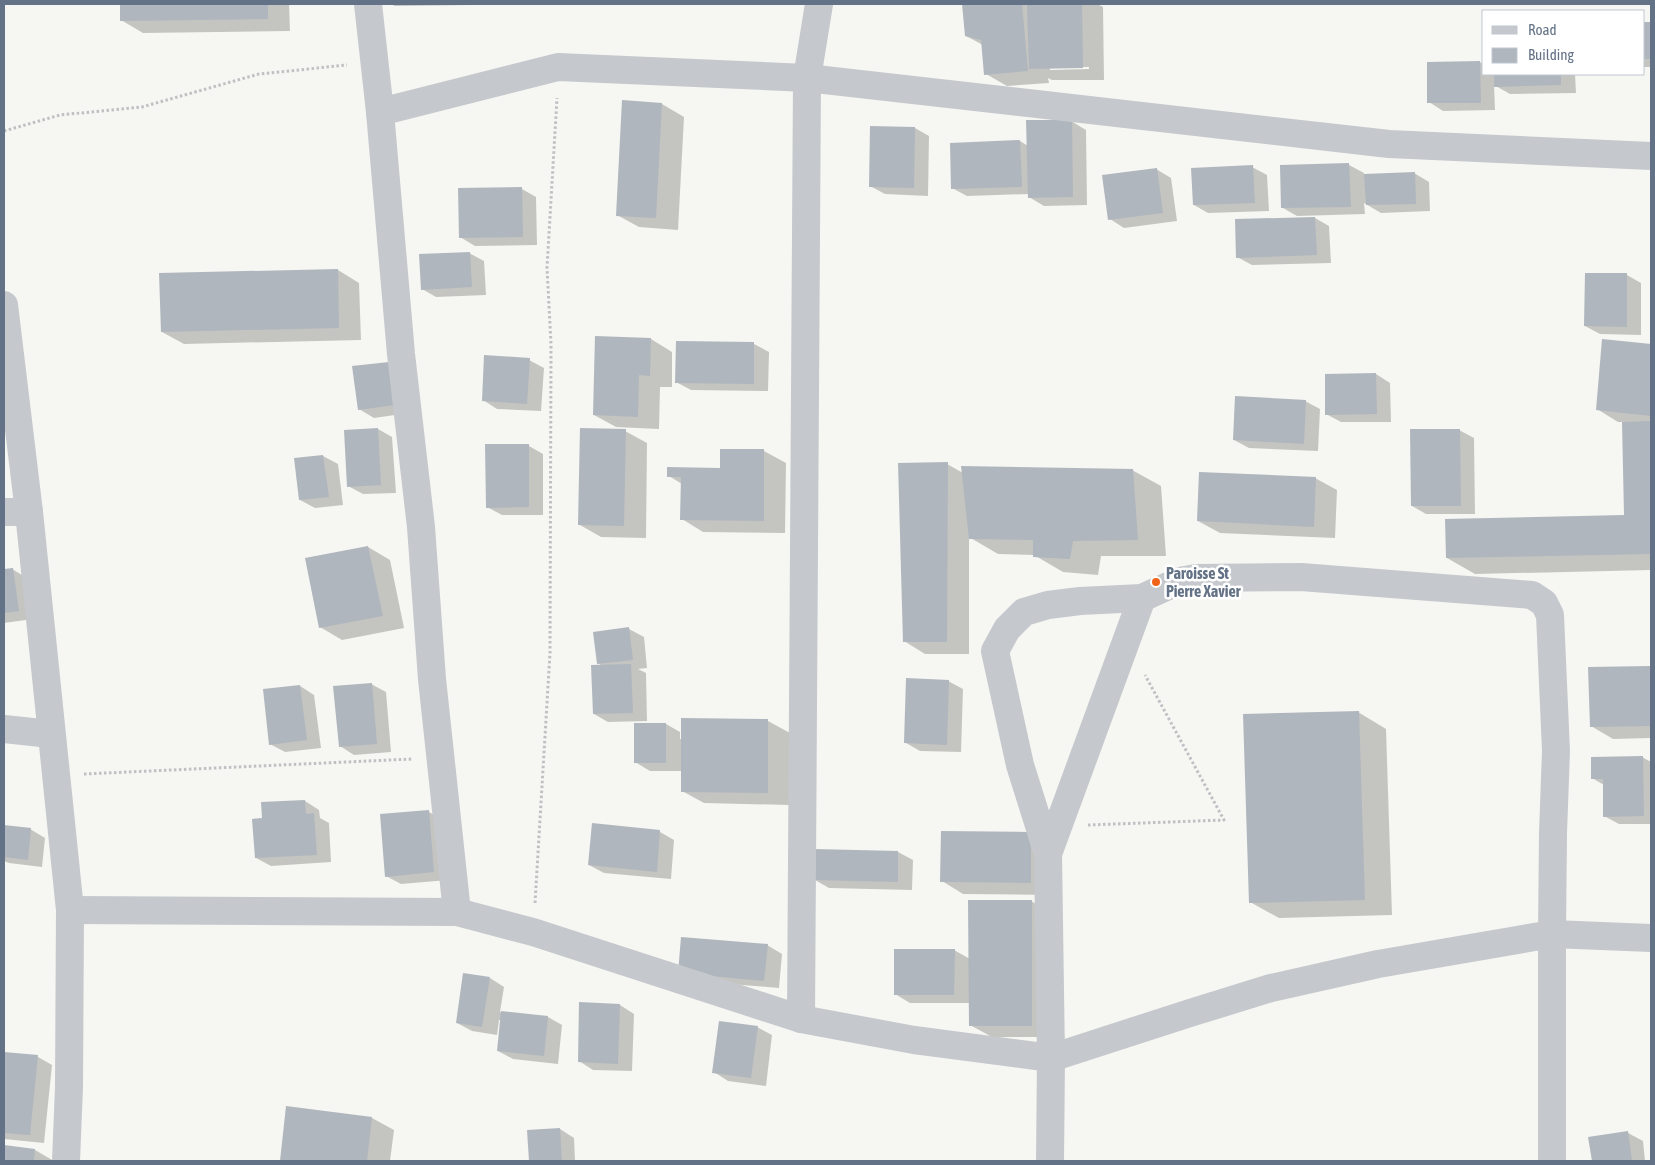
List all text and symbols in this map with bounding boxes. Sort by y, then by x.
legend [1482,10,1645,75]
text: Road [1528,21,1557,38]
text: Building [1528,46,1574,63]
place label: Paroisse St Pierre Xavier [1166,564,1241,600]
marker: Paroisse St Pierre Xavier [1150,576,1162,588]

